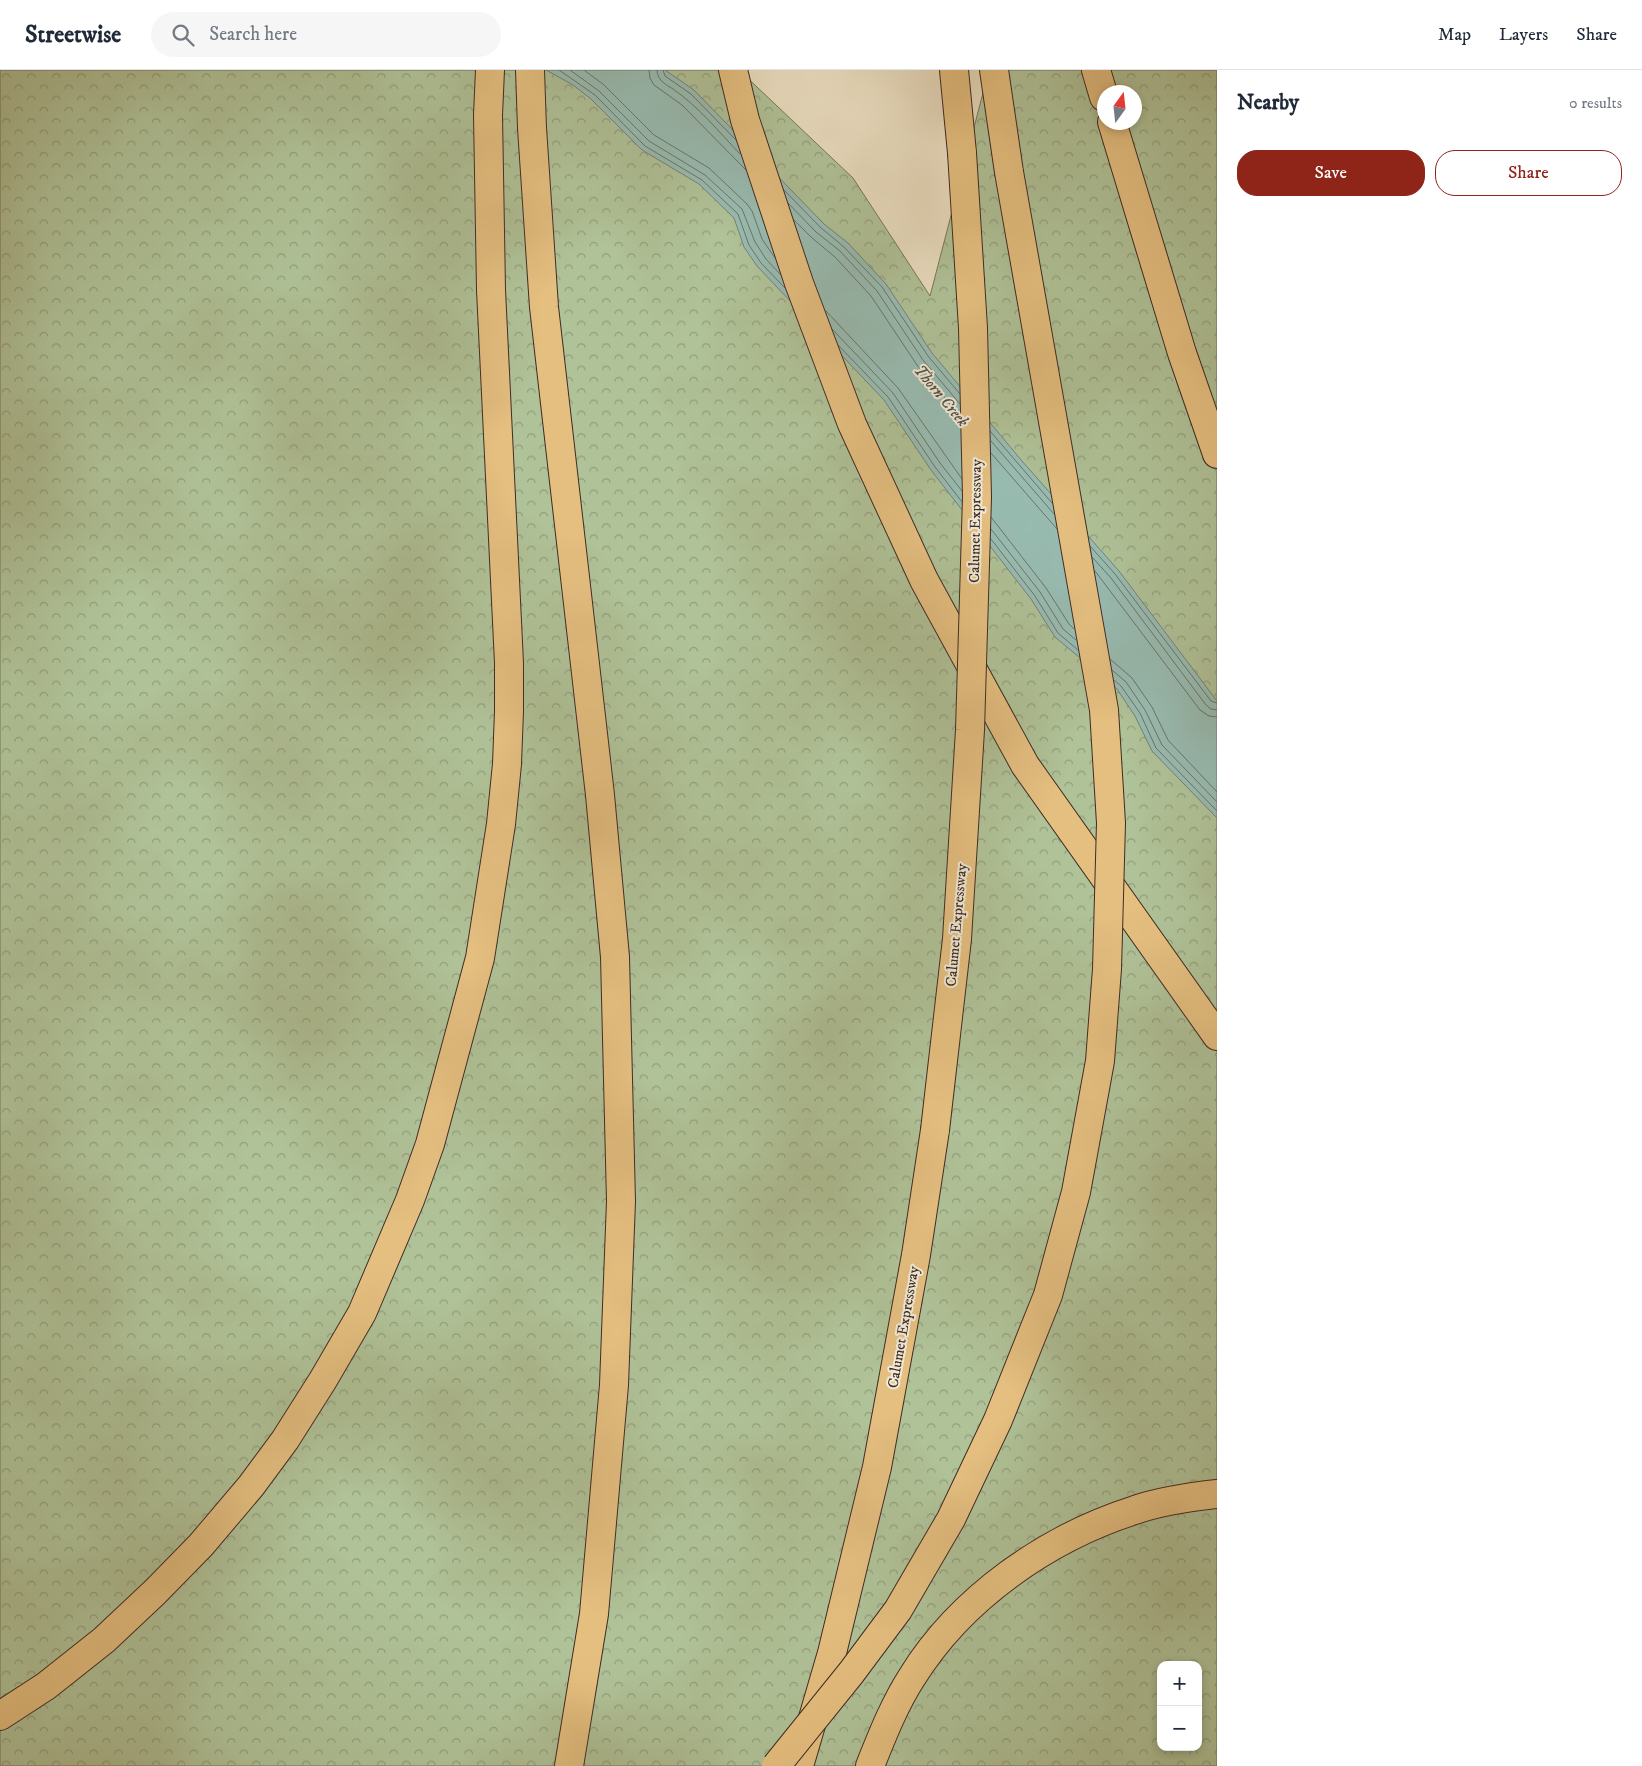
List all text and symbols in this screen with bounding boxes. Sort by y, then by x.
search box [151,12,501,57]
text: Streetwise [25,20,121,50]
icon: search [169,21,197,49]
text: Search here [209,23,297,46]
text: Map [1438,24,1471,46]
text: Layers [1499,24,1548,46]
text: Share [1576,24,1617,46]
north arrow [1097,85,1142,130]
text: Nearby [1237,90,1299,116]
text: 0 results [1569,93,1622,113]
button: Save [1237,150,1425,196]
button: Share [1435,150,1622,196]
water label: Thorn Creek [909,360,973,431]
street label: Calumet Expressway [965,458,986,583]
street label: Calumet Expressway [942,862,971,988]
street label: Calumet Expressway [883,1264,924,1390]
map controls [1157,1661,1202,1751]
button: + [1157,1661,1202,1706]
button: − [1157,1706,1202,1751]

